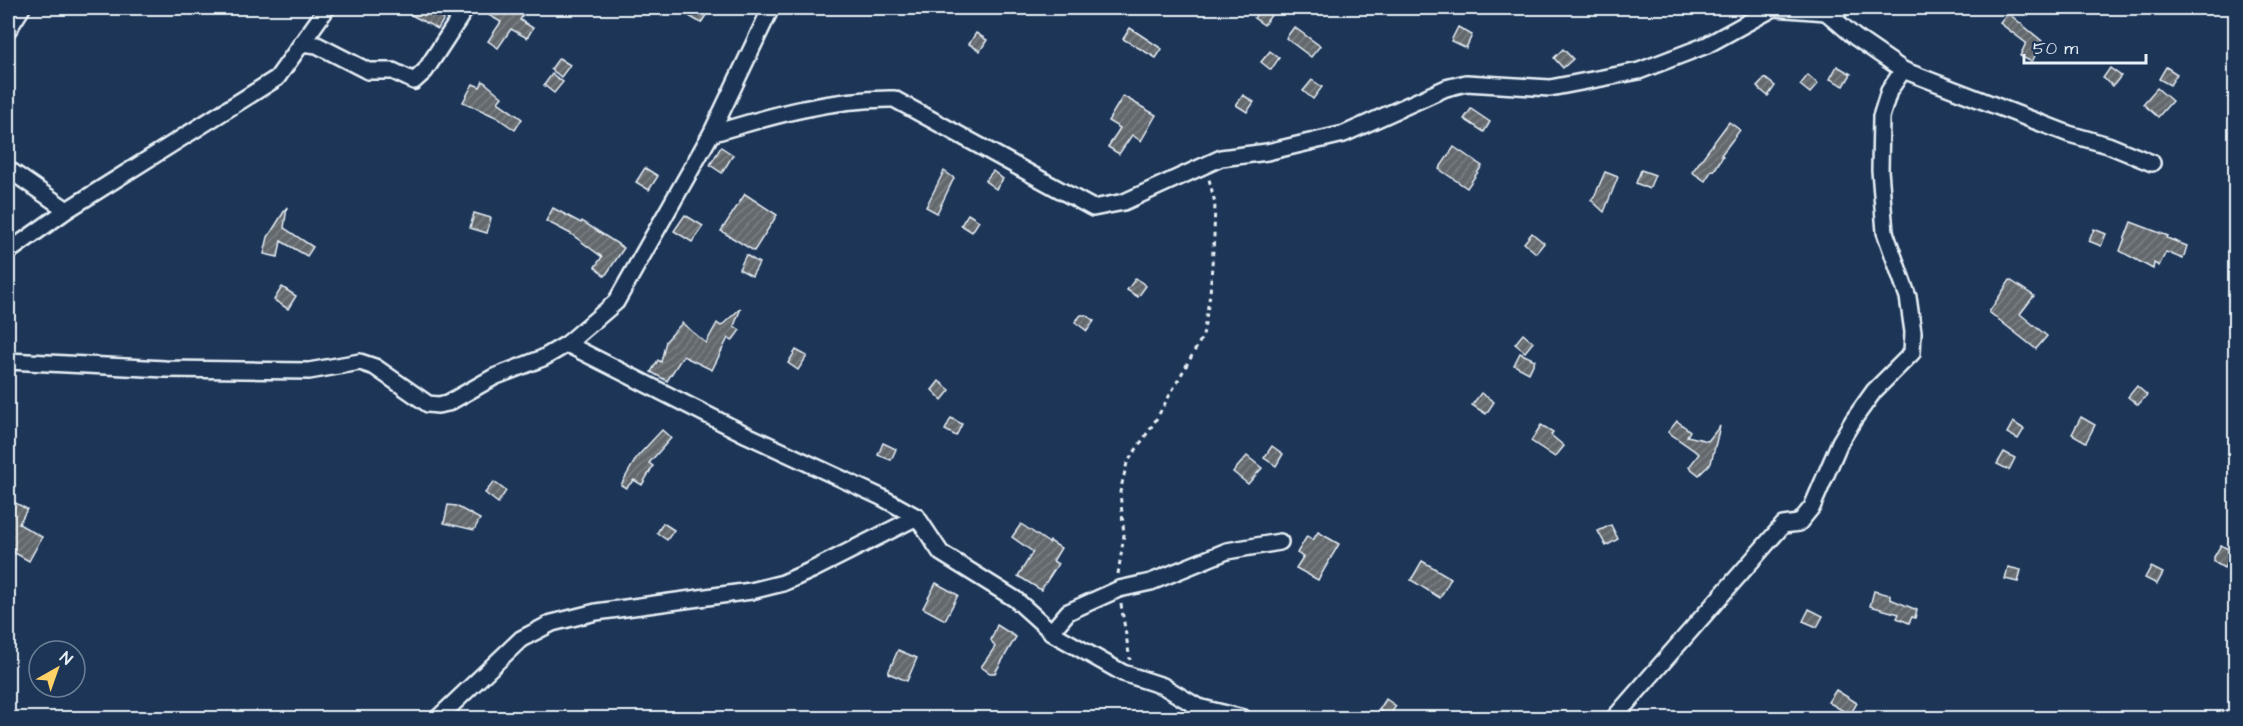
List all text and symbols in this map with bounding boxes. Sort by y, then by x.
scale bar [2024,27,2146,65]
text: 50 m [2033,36,2078,61]
north arrow [27,639,87,699]
text: N [55,647,77,670]

